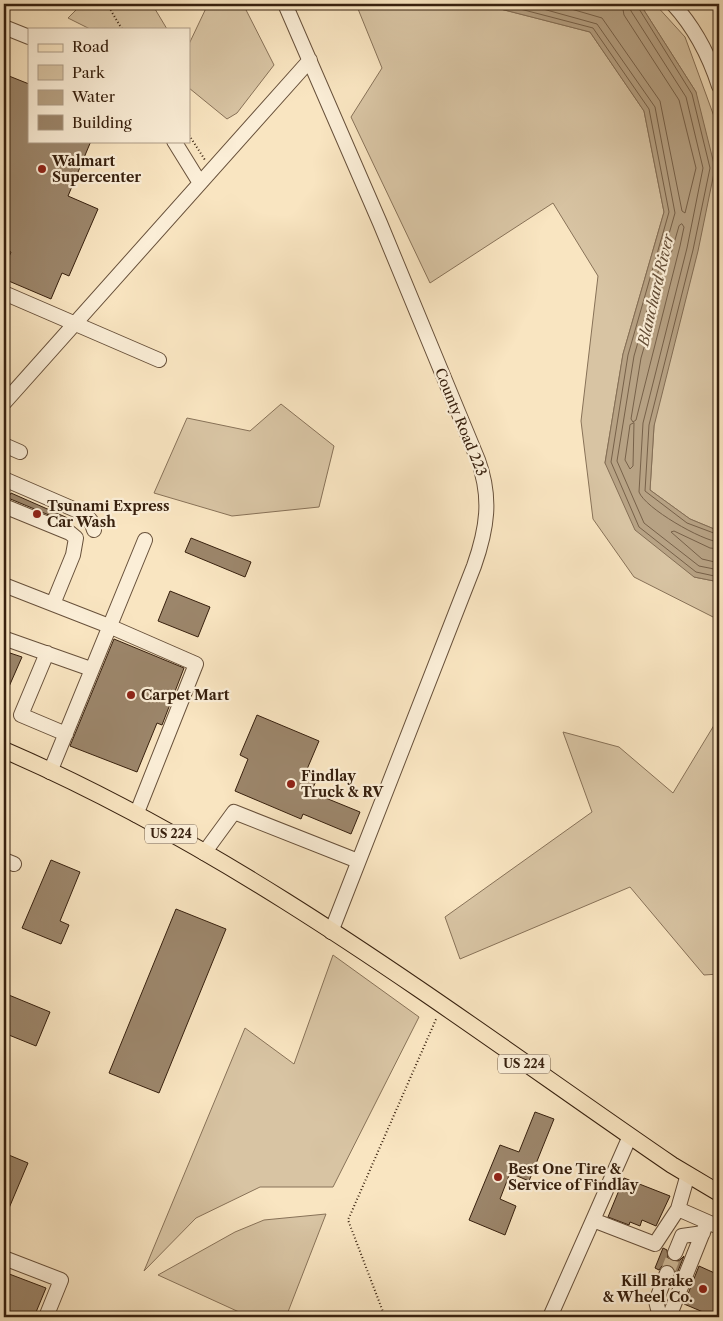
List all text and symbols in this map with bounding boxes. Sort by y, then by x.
legend [28,28,190,142]
text: Road [72,37,109,56]
text: Park [72,63,106,82]
text: Water [71,87,116,106]
text: Building [72,113,132,132]
place label: Walmart Supercenter [51,152,141,186]
marker: Walmart Supercenter [36,163,48,175]
water label: Blanchard River [633,231,678,349]
street label: County Road 223 [431,365,491,479]
place label: Tsunami Express Car Wash [47,497,170,531]
marker: Tsunami Express Car Wash [31,508,43,520]
place label: Carpet Mart [141,686,230,704]
marker: Carpet Mart [125,689,137,701]
place label: Findlay Truck & RV [301,767,384,801]
marker: Findlay Truck & RV [285,778,297,790]
road number: US 224 [145,824,197,844]
road number: US 224 [498,1054,550,1074]
place label: Best One Tire & Service of Findlay [508,1160,639,1194]
marker: Best One Tire & Service of Findlay [492,1171,504,1183]
place label: Kill Brake & Wheel Co. [602,1272,693,1306]
marker: Kill Brake & Wheel Co. [697,1283,709,1295]

